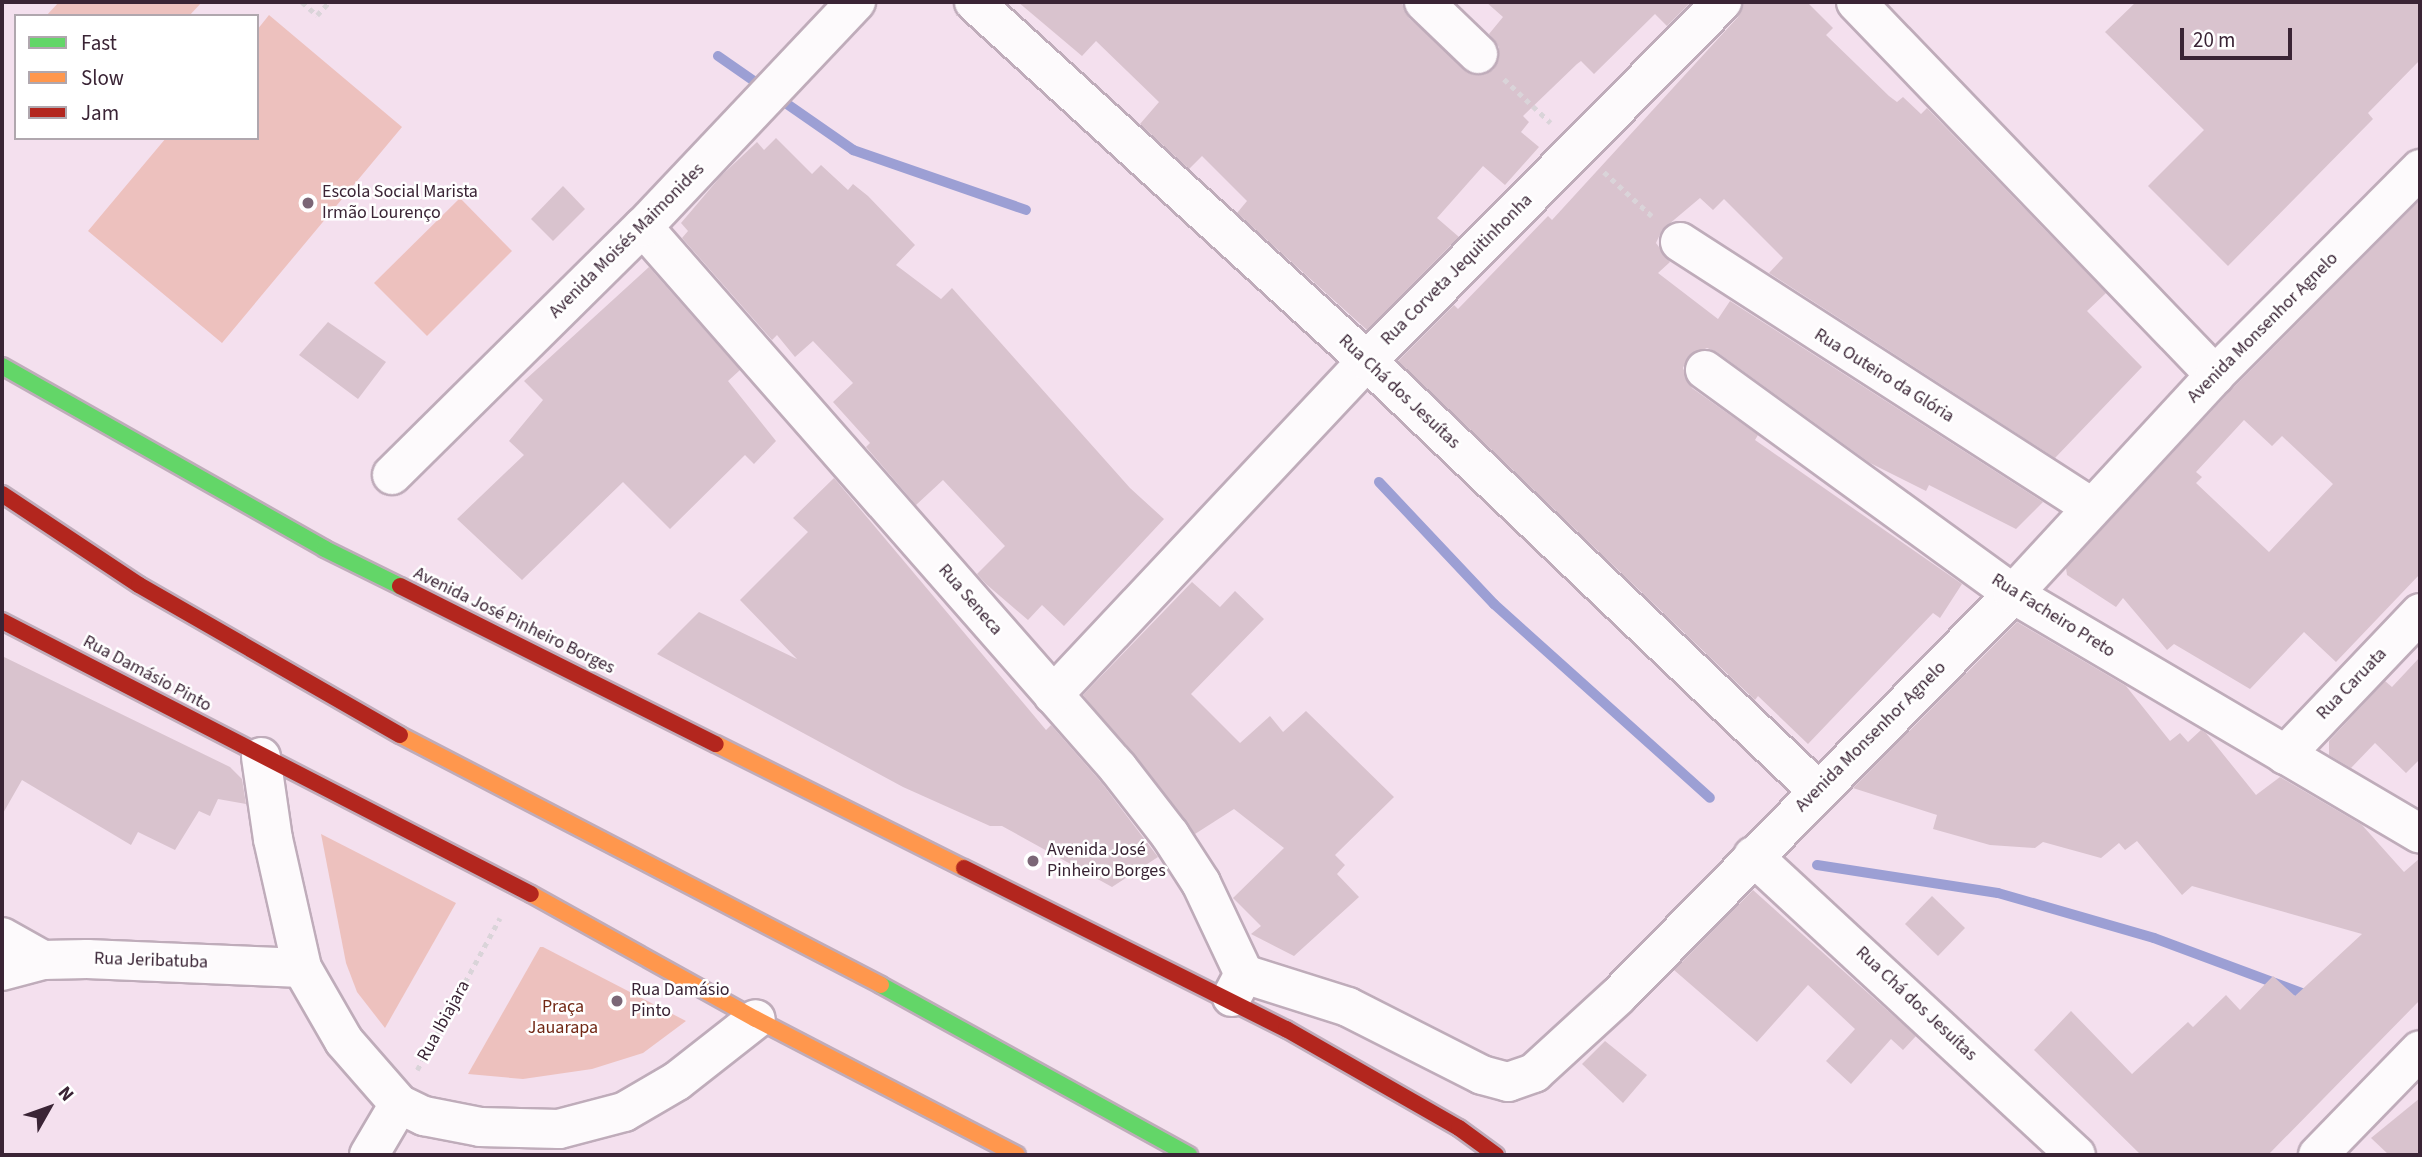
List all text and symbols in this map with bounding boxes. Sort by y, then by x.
legend [14,14,259,140]
scale bar [2184,14,2296,58]
text: 20 m [2193,25,2235,55]
text: Fast [81,28,117,58]
text: Slow [81,63,124,93]
text: Jam [81,98,119,128]
street label: Avenida Moisés Maimonides [545,159,709,323]
place label: Escola Social Marista Irmão Lourenço [322,182,478,224]
street label: Rua Corveta Jequitinhonha [1377,190,1537,350]
marker: Escola Social Marista Irmão Lourenço [300,195,316,211]
street label: Avenida Monsenhor Agnelo [2183,248,2343,408]
street label: Rua Outeiro da Glória [1810,324,1958,428]
street label: Rua Chá dos Jesuítas [1334,330,1464,454]
street label: Rua Seneca [933,560,1007,640]
street label: Avenida José Pinheiro Borges [410,563,618,679]
street label: Rua Facheiro Preto [1987,569,2119,663]
street label: Rua Damásio Pinto [79,631,215,717]
street label: Rua Caruata [2312,644,2392,724]
street label: Avenida Monsenhor Agnelo [1791,657,1951,817]
place label: Avenida José Pinheiro Borges [1047,840,1166,882]
marker: Avenida José Pinheiro Borges [1025,853,1041,869]
street label: Rua Chá dos Jesuítas [1851,942,1981,1066]
street label: Rua Jeribatuba [94,948,208,974]
street label: Rua Ibiajara [413,977,475,1065]
place label: Rua Damásio Pinto [631,980,730,1023]
marker: Rua Damásio Pinto [609,993,625,1009]
park label: Praça Jauarapa [528,997,598,1040]
north arrow [14,1073,84,1143]
text: N [51,1081,80,1108]

